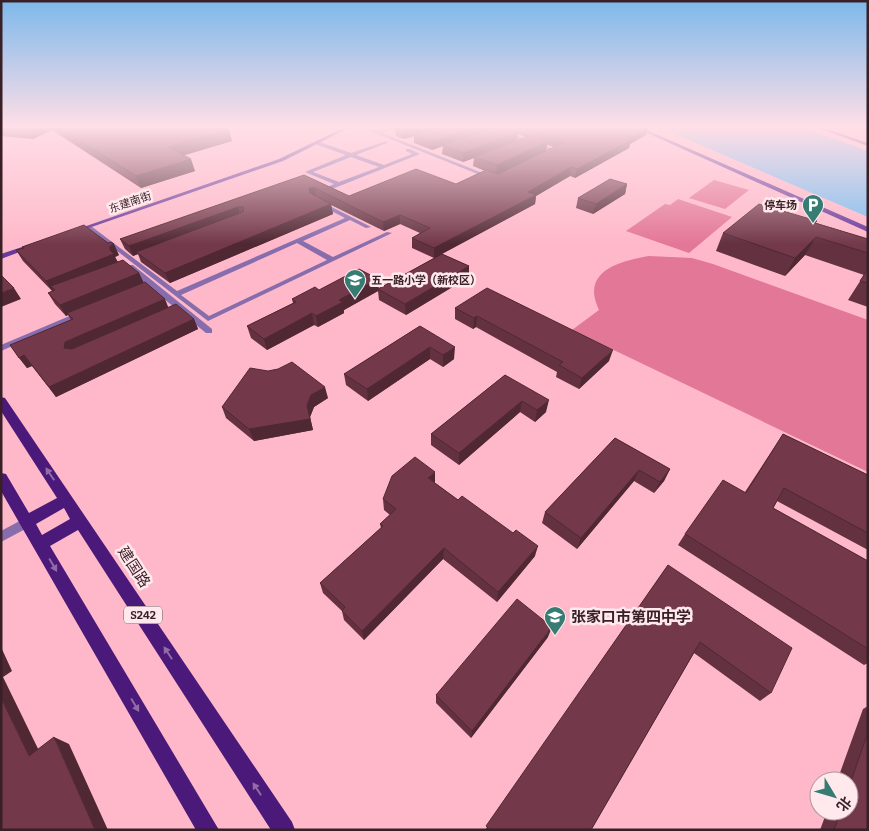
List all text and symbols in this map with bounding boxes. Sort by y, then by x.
street label: 东建南街 [107,189,153,216]
parking icon: 停车场 [801,193,825,224]
place label: 停车场 [764,199,797,212]
school or university icon: 五一路小学（新校区） [343,268,367,299]
place label: 五一路小学（新校区） [371,274,481,287]
one-way arrow [45,467,55,480]
street label: 建国路 [114,543,154,591]
one-way arrow [48,559,57,572]
school or university icon: 张家口市第四中学 [543,605,567,636]
road number: S242 [124,606,162,624]
place label: 张家口市第四中学 [571,608,691,626]
one-way arrow [163,646,173,660]
one-way arrow [131,698,139,713]
north arrow [809,771,859,821]
one-way arrow [252,782,262,796]
text: 北 [833,793,855,814]

